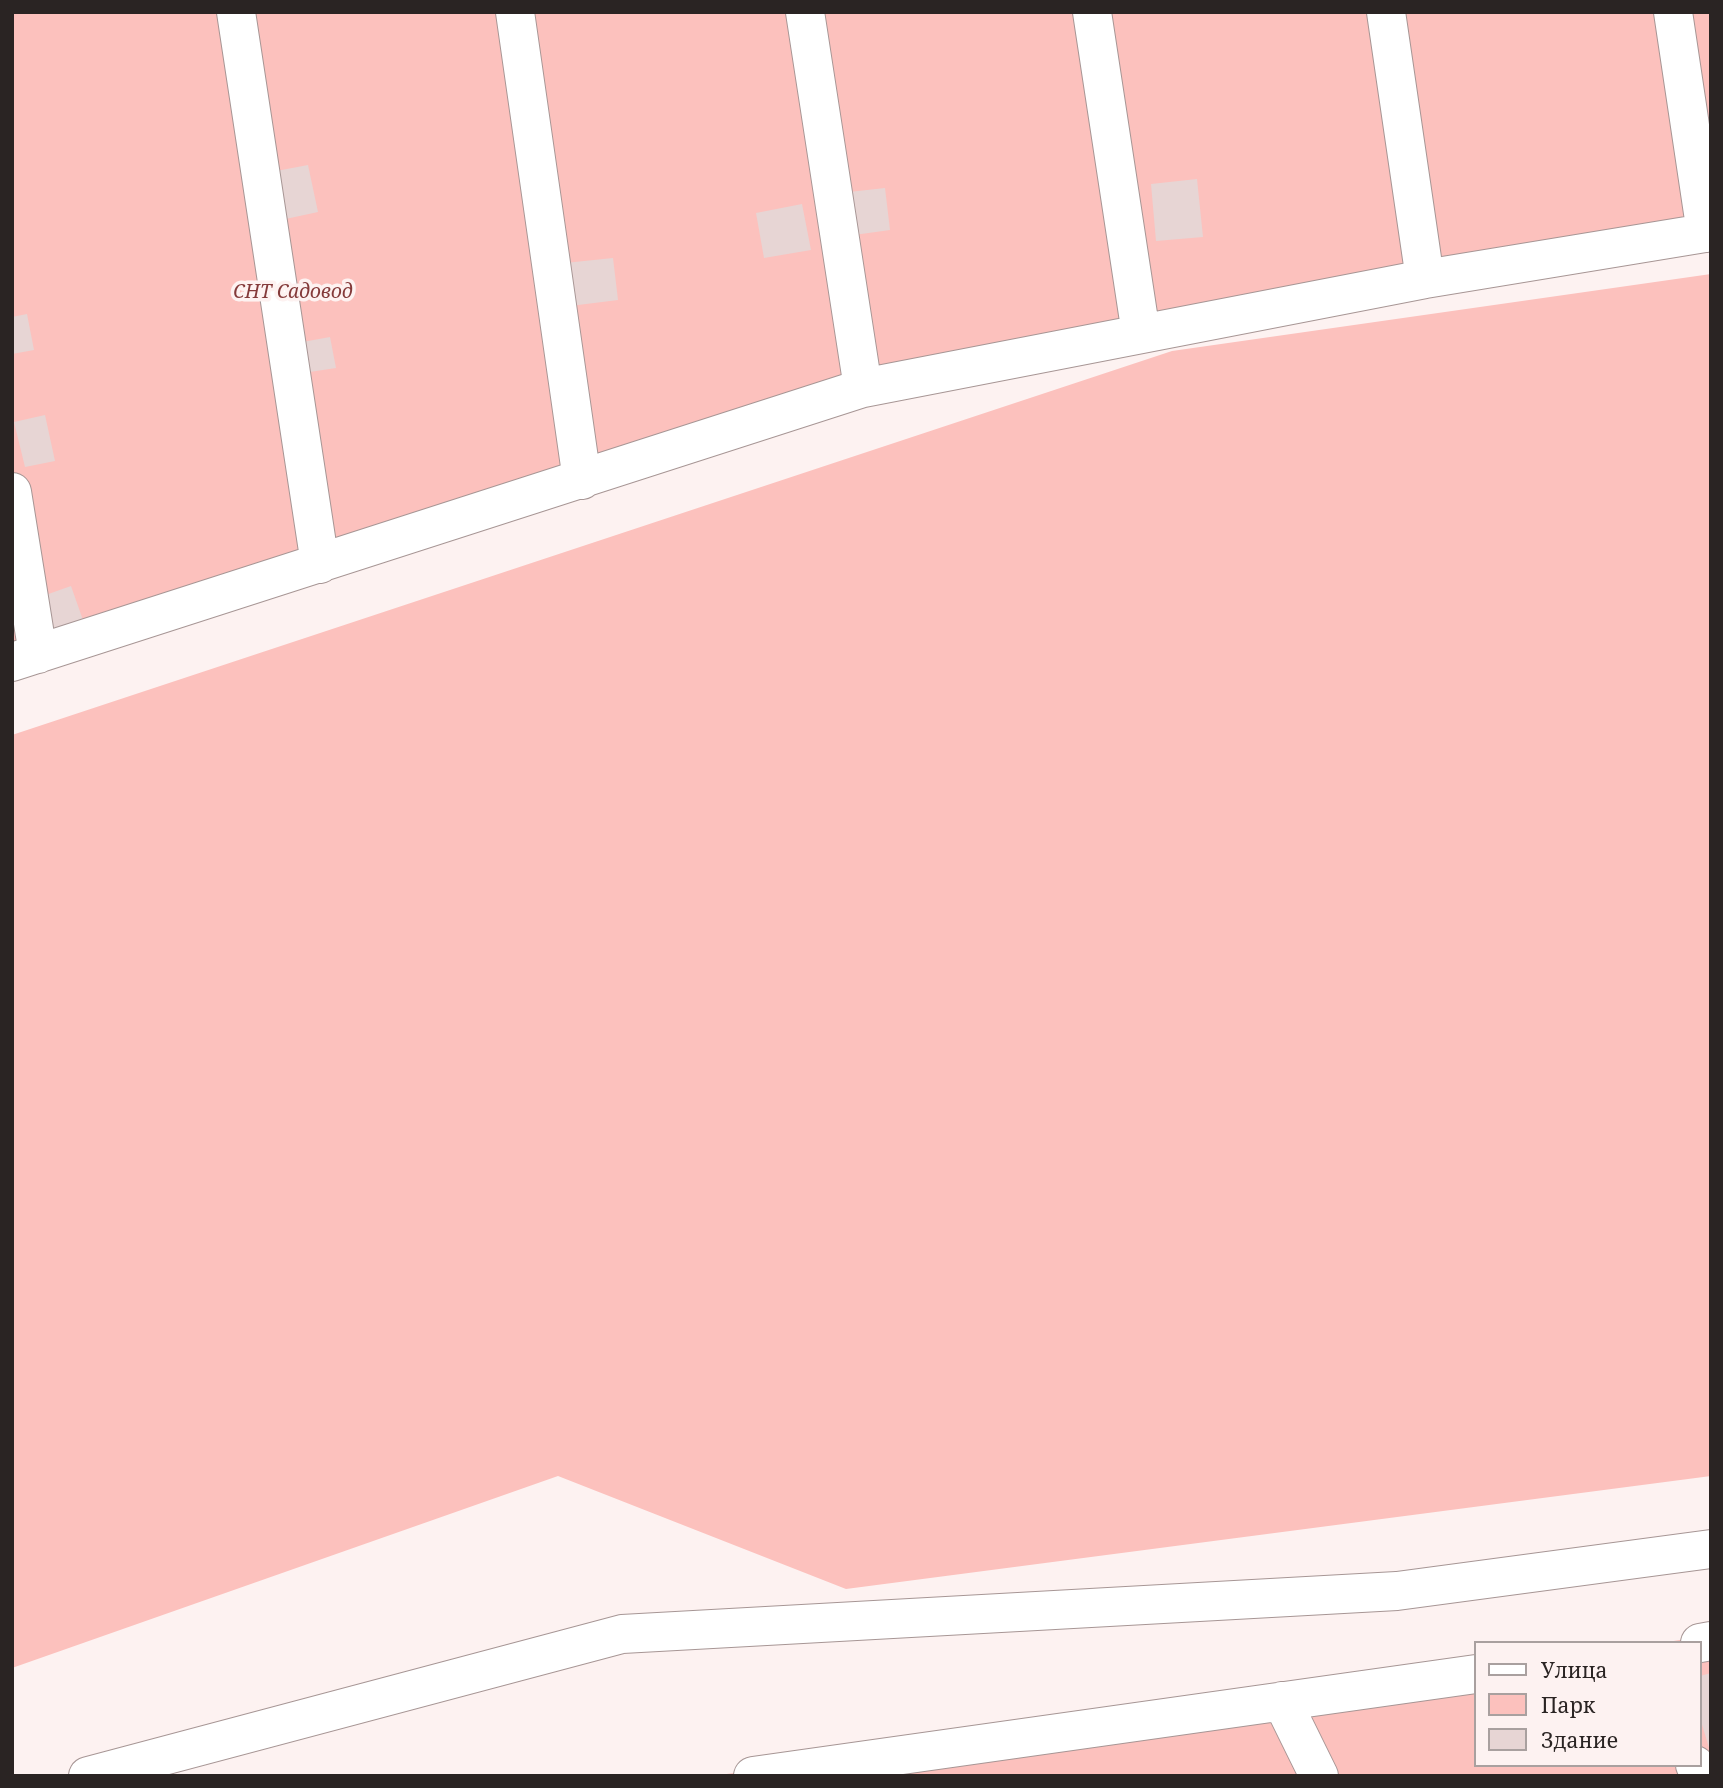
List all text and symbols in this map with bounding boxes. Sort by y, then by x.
park label: СНТ Садовод [233,282,353,304]
legend [1474,1641,1702,1767]
text: Улица [1541,1656,1608,1684]
text: Парк [1541,1691,1595,1719]
text: Здание [1541,1726,1618,1754]

